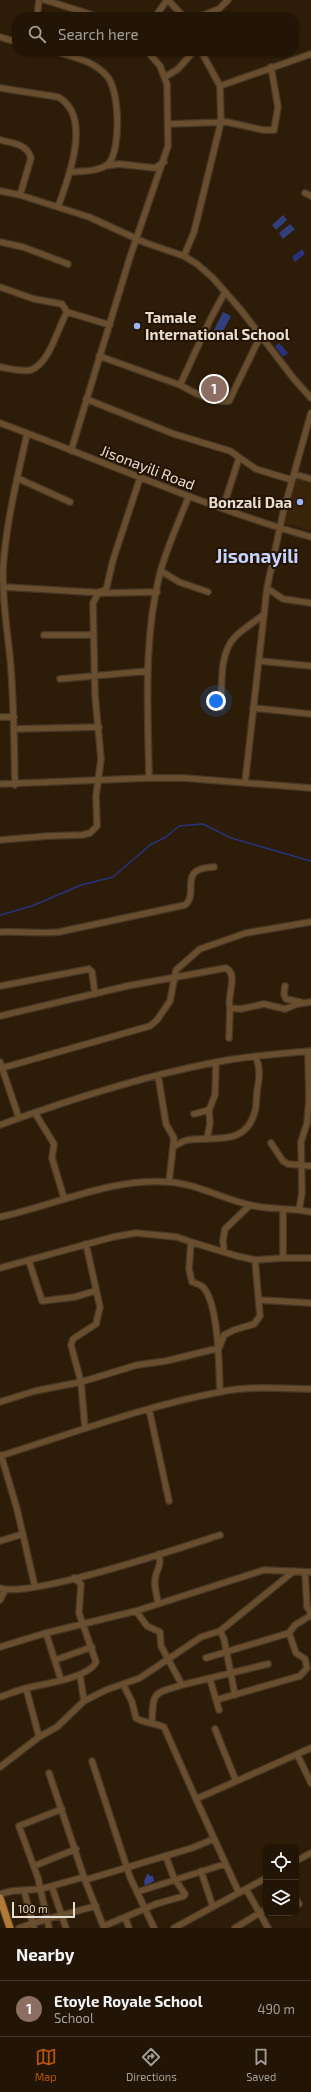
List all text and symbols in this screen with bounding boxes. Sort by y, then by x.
search box [12,12,299,56]
icon: search [26,23,48,45]
text: Search here [58,25,139,43]
place label: Tamale International School [145,308,290,343]
marker: Tamale International School [132,321,142,331]
pin: 1 [201,374,227,404]
street label: Jisonayili Road [98,441,198,493]
place label: Bonzali Daa [208,493,292,511]
marker: Bonzali Daa [295,497,305,507]
district label: Jisonayili [215,544,299,568]
your location [206,691,226,711]
map controls [263,1844,299,1916]
button: locate [263,1844,299,1880]
button: layers [263,1880,299,1916]
scale bar [12,1900,75,1919]
text: 100 m [18,1902,48,1915]
text: Nearby [16,1944,74,1964]
text: Etoyle Royale School [54,1992,203,2010]
text: 1 [26,2001,32,2017]
text: 490 m [257,2001,295,2017]
text: School [54,2010,94,2026]
tab: Map [35,2046,57,2083]
tab: Directions [126,2046,177,2083]
tab: Saved [246,2046,276,2083]

